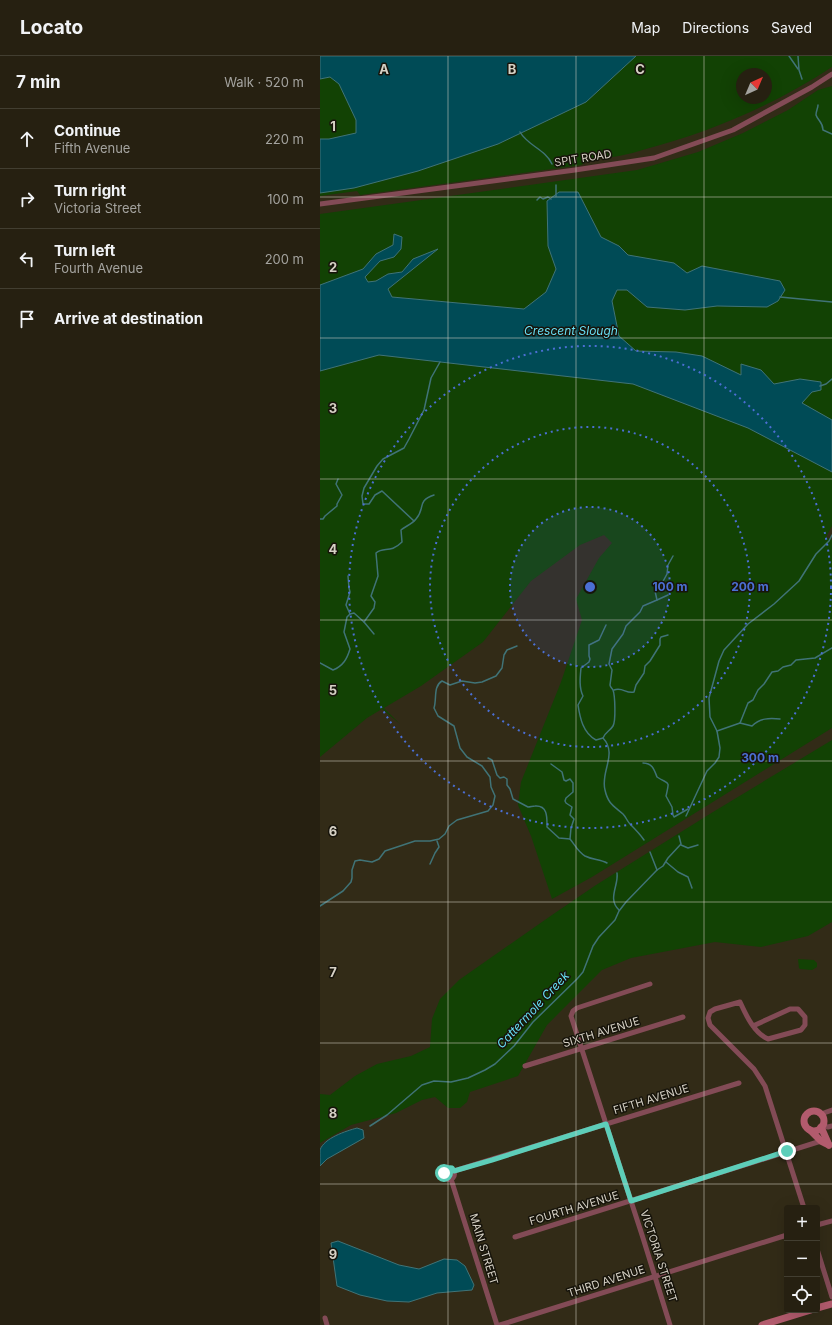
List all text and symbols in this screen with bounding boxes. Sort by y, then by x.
text: Locato [20,16,83,39]
text: Map [631,19,660,36]
text: Directions [682,19,749,36]
text: Saved [771,19,812,36]
text: A [379,61,389,77]
text: B [508,61,517,77]
text: C [635,61,645,77]
north arrow [736,68,772,104]
text: 7 min [16,72,61,92]
text: Walk · 520 m [224,74,304,90]
text: 1 [330,118,336,134]
text: Continue [54,121,121,140]
icon: ahead [16,128,38,150]
text: 220 m [265,131,304,147]
text: Fifth Avenue [54,140,130,156]
street label: SPIT ROAD [553,147,613,169]
text: Turn right [54,181,126,200]
icon: right [16,188,38,210]
text: 100 m [267,191,304,207]
text: Victoria Street [54,200,141,216]
text: Turn left [54,241,115,260]
icon: left [16,248,38,270]
text: 200 m [265,251,304,267]
text: 2 [329,259,337,275]
text: Fourth Avenue [54,260,143,276]
icon: arrive [16,308,38,330]
text: Arrive at destination [54,309,203,328]
water label: Crescent Slough [524,323,618,338]
text: 3 [329,400,337,416]
text: 4 [329,541,338,557]
text: 100 m [652,579,688,594]
text: 200 m [731,579,769,594]
centre of rings [583,580,597,594]
text: 5 [329,682,337,698]
text: 300 m [741,750,779,765]
text: 6 [329,823,337,839]
text: 7 [329,964,337,980]
water label: Cattermole Creek [493,968,572,1051]
street label: SIXTH AVENUE [561,1014,641,1050]
street label: FIFTH AVENUE [611,1081,691,1117]
text: 8 [329,1105,337,1121]
route end [778,1142,796,1160]
route start [435,1164,453,1182]
street label: FOURTH AVENUE [528,1188,620,1228]
map controls [784,1205,820,1313]
button: + [784,1205,820,1241]
street label: VICTORIA STREET [638,1208,680,1304]
street label: MAIN STREET [467,1212,501,1286]
button: − [784,1241,820,1277]
text: 9 [329,1246,337,1262]
street label: THIRD AVENUE [566,1262,646,1300]
button: locate [784,1277,820,1313]

